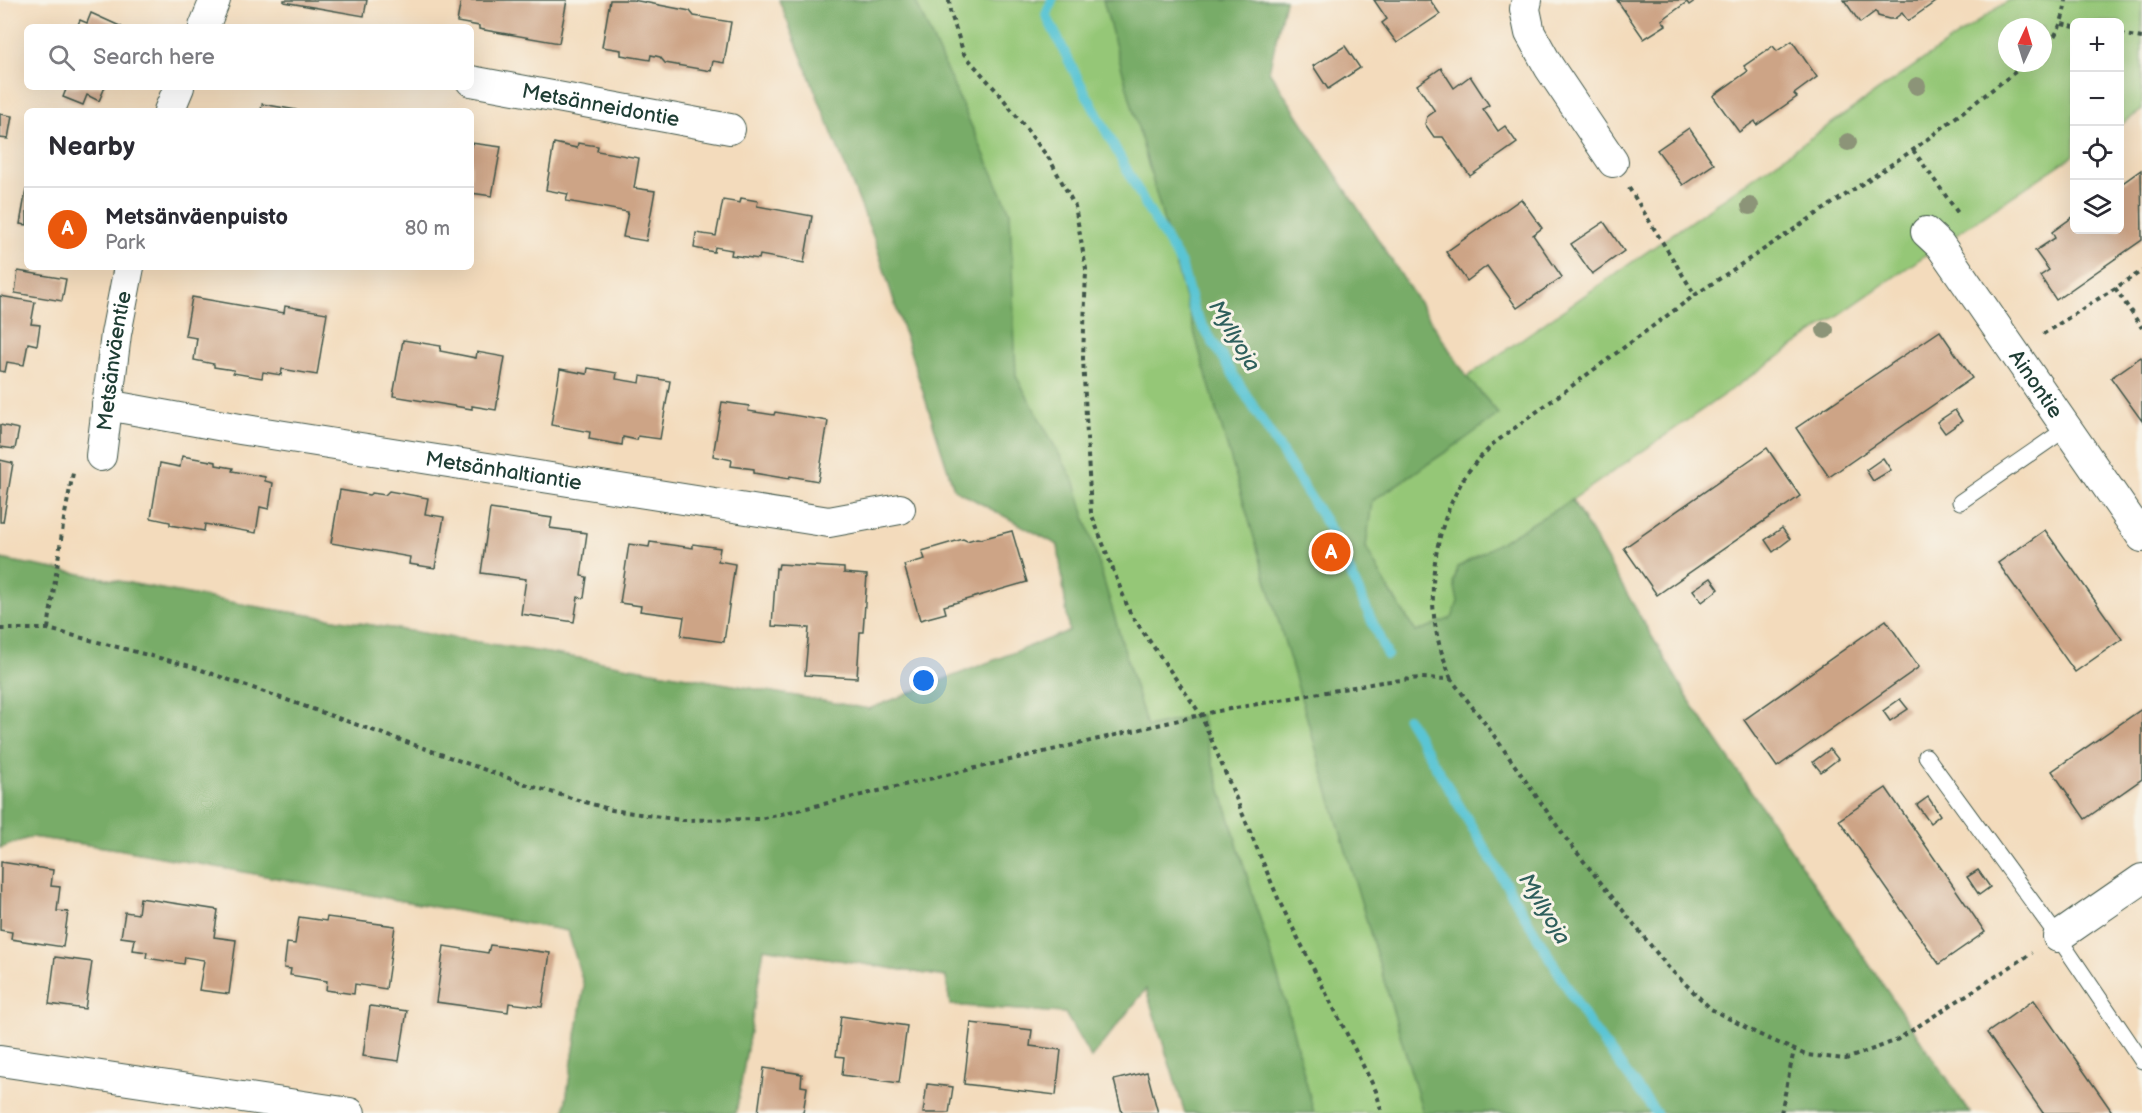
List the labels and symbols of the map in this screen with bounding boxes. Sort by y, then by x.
north arrow [1998,18,2052,72]
street label: Metsänneidontie [520,78,682,132]
street label: Metsänväentie [92,289,137,432]
water label: Myllyoja [1202,295,1266,377]
street label: Ainontie [2004,345,2068,423]
street label: Metsänhaltiantie [424,446,584,495]
pin: A [1312,530,1350,574]
your location [909,666,938,695]
water label: Myllyoja [1512,868,1576,950]

